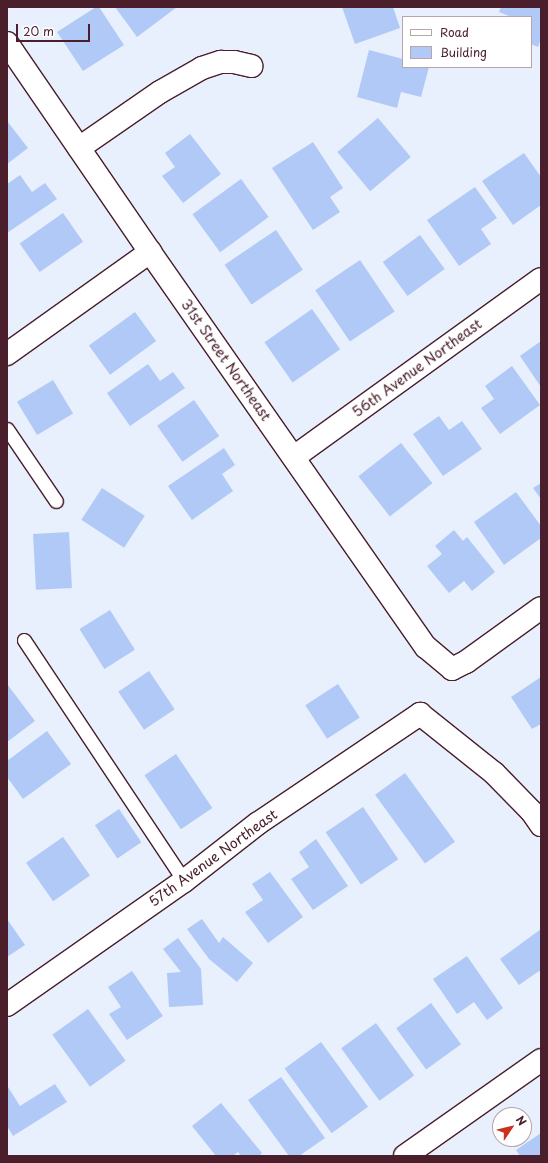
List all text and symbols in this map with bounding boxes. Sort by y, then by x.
scale bar [18,16,92,42]
legend [402,16,532,68]
text: 20 m [23,22,54,40]
text: Road [440,23,469,41]
text: Building [440,43,487,61]
street label: 31st Street Northeast [177,295,275,425]
street label: 56th Avenue Northeast [348,315,486,421]
street label: 57th Avenue Northeast [145,806,281,910]
north arrow [492,1107,532,1147]
text: N [512,1112,531,1129]

